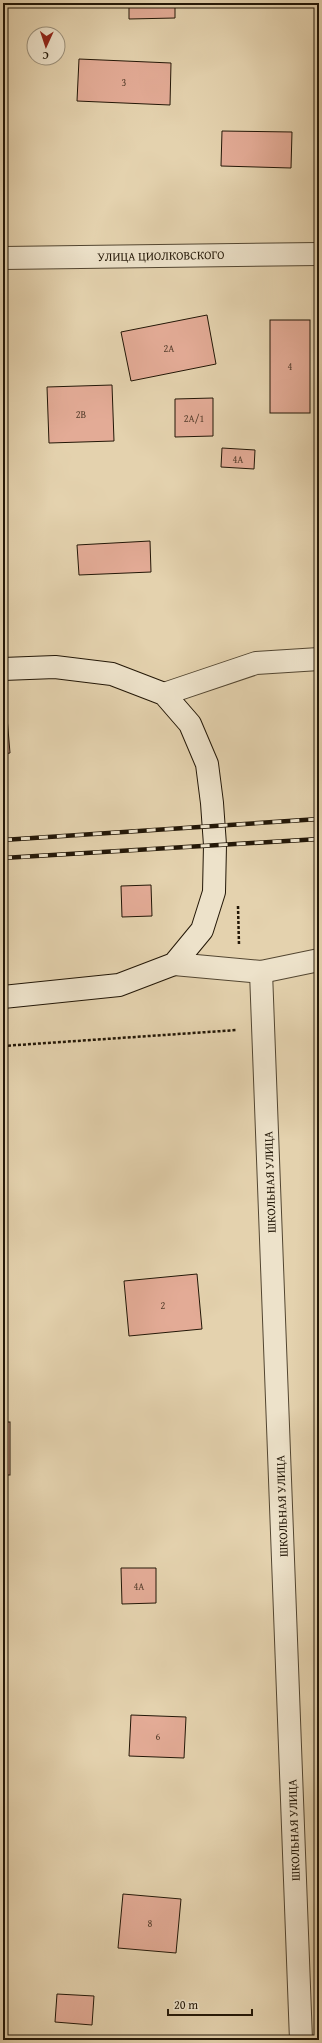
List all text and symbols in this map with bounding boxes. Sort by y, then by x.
north arrow [26,26,66,66]
text: С [42,48,49,64]
house number: 3 [122,75,127,90]
street label: УЛИЦА ЦИОЛКОВСКОГО [97,246,225,265]
house number: 2А [164,341,174,356]
house number: 4 [288,359,293,374]
house number: 2В [76,407,87,422]
house number: 2А/1 [184,411,204,426]
house number: 4А [233,452,243,467]
street label: ШКОЛЬНАЯ УЛИЦА [259,1130,280,1233]
house number: 2 [161,1298,166,1313]
street label: ШКОЛЬНАЯ УЛИЦА [271,1454,292,1557]
house number: 4А [134,1579,144,1594]
house number: 6 [156,1729,161,1744]
street label: ШКОЛЬНАЯ УЛИЦА [283,1778,304,1881]
house number: 8 [148,1916,153,1931]
scale bar [168,1991,252,2017]
text: 20 m [174,1996,198,2013]

